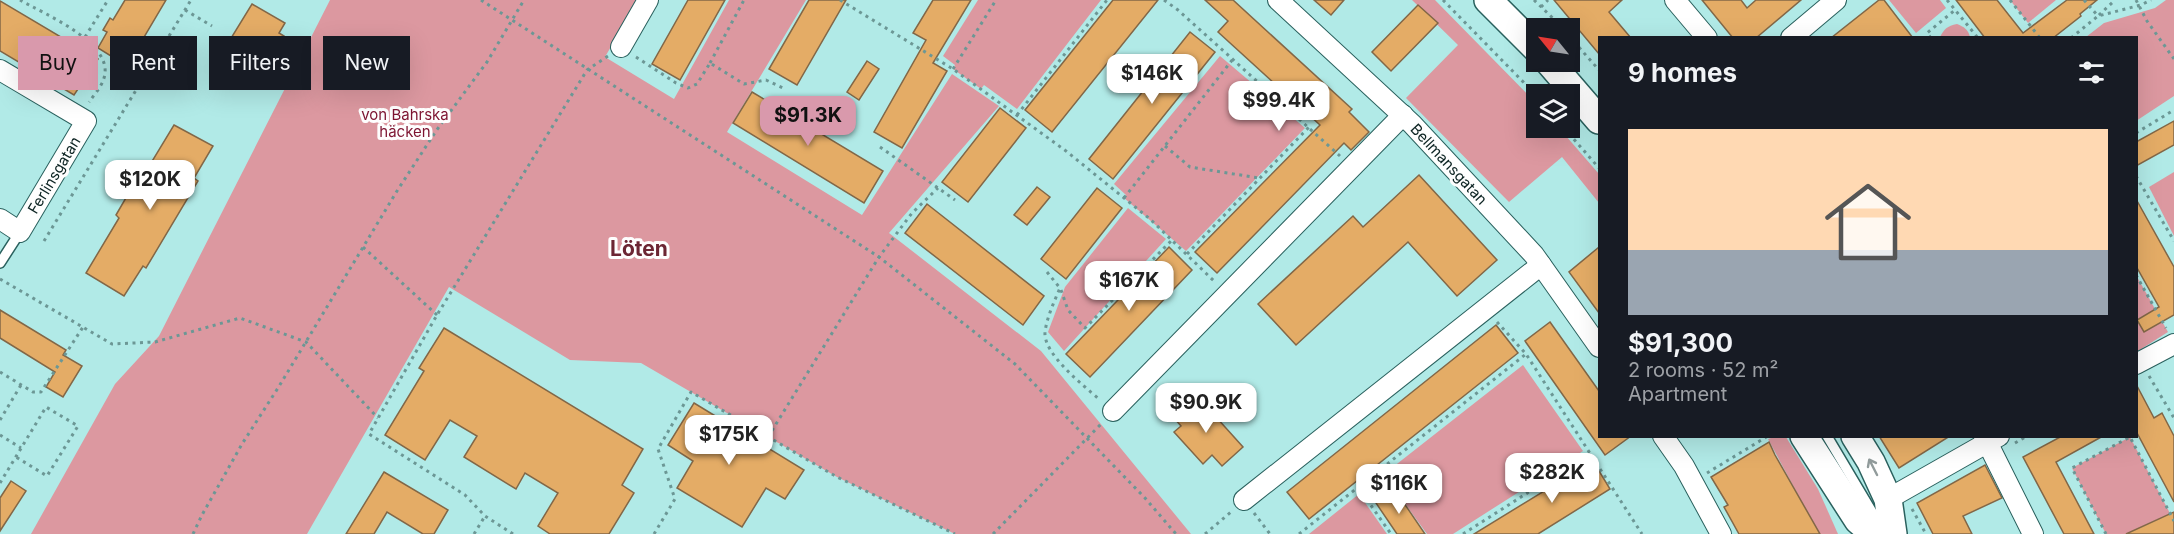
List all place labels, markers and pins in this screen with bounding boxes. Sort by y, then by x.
pin: $146K [1110,54,1194,105]
pin: $99.4K [1230,81,1328,132]
pin: $91.3K [759,96,857,147]
pin: $120K [108,160,192,211]
pin: $167K [1087,261,1171,312]
pin: $90.9K [1157,383,1255,434]
pin: $175K [687,415,771,466]
pin: $282K [1510,453,1594,504]
pin: $116K [1357,464,1441,515]

